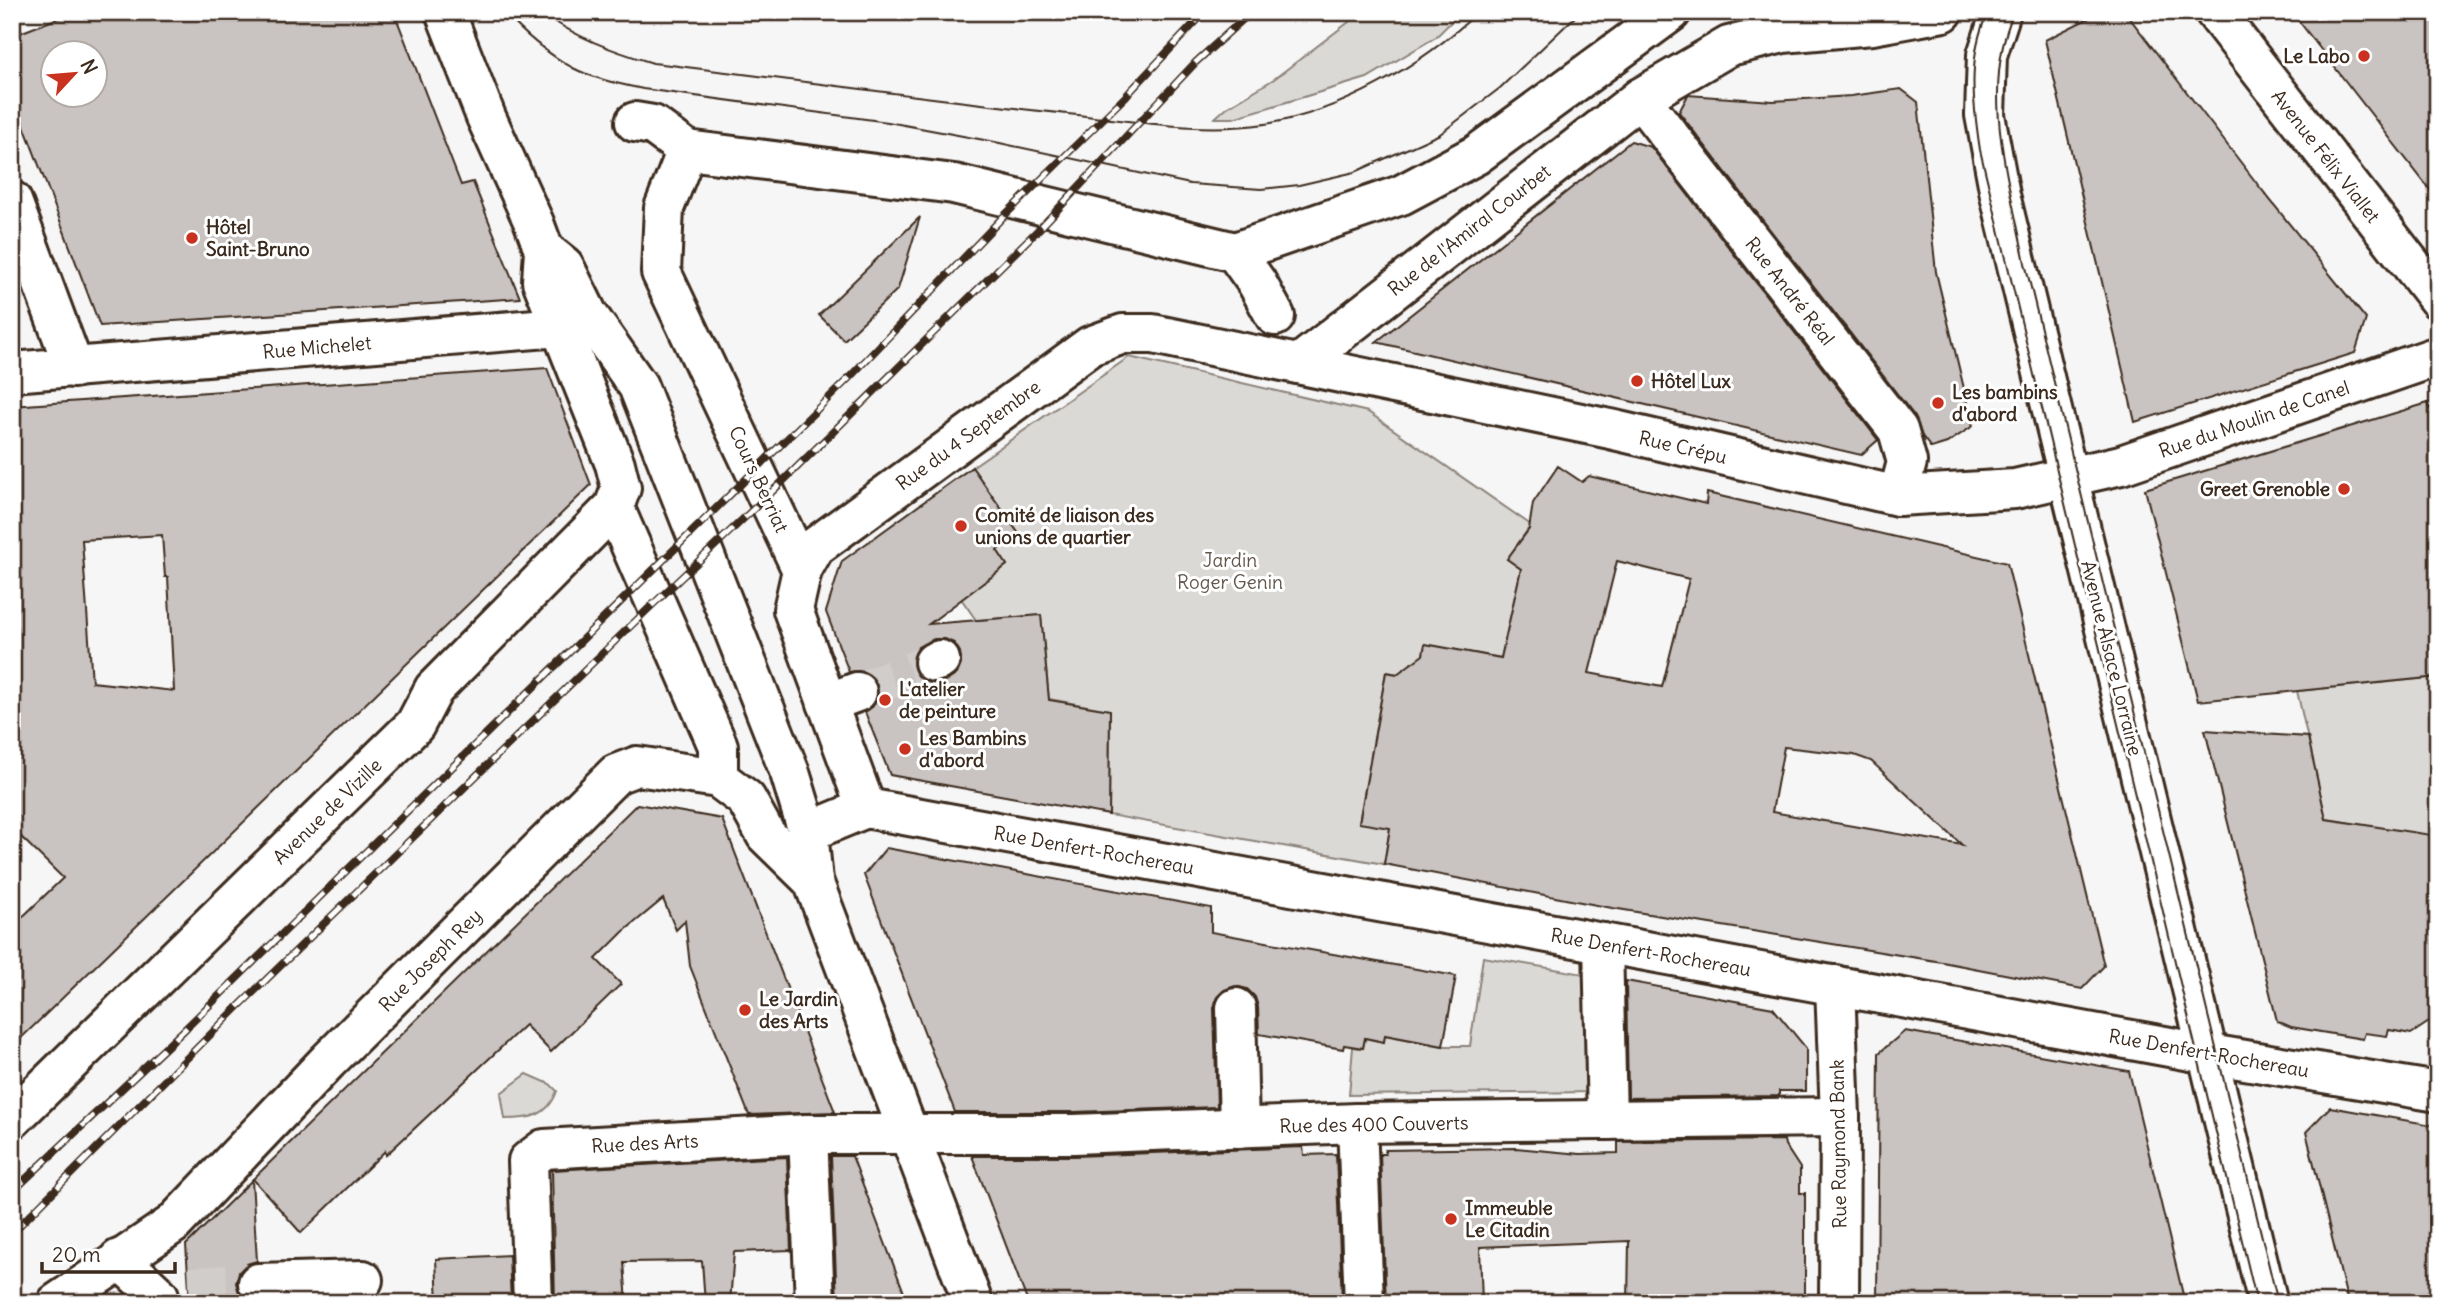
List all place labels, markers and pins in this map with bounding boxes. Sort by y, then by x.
place label: Le Labo [2283,44,2350,68]
marker: Le Labo [2356,48,2372,64]
place label: Hôtel Saint-Bruno [206,215,310,261]
marker: Hôtel Saint-Bruno [184,230,200,246]
place label: Hôtel Lux [1651,369,1732,393]
marker: Hôtel Lux [1629,373,1645,389]
place label: Les bambins d'abord [1952,380,2058,426]
marker: Les bambins d'abord [1930,395,1946,411]
place label: Greet Grenoble [2200,477,2330,501]
marker: Greet Grenoble [2336,481,2352,497]
place label: Comité de liaison des unions de quartier [975,503,1154,549]
marker: Comité de liaison des unions de quartier [953,518,969,534]
place label: L'atelier de peinture [899,677,996,723]
marker: L'atelier de peinture [877,692,893,708]
place label: Les Bambins d'abord [919,726,1027,772]
marker: Les Bambins d'abord [897,741,913,757]
place label: Le Jardin des Arts [759,987,838,1033]
marker: Le Jardin des Arts [737,1002,753,1018]
place label: Immeuble Le Citadin [1465,1196,1553,1242]
marker: Immeuble Le Citadin [1443,1211,1459,1227]

